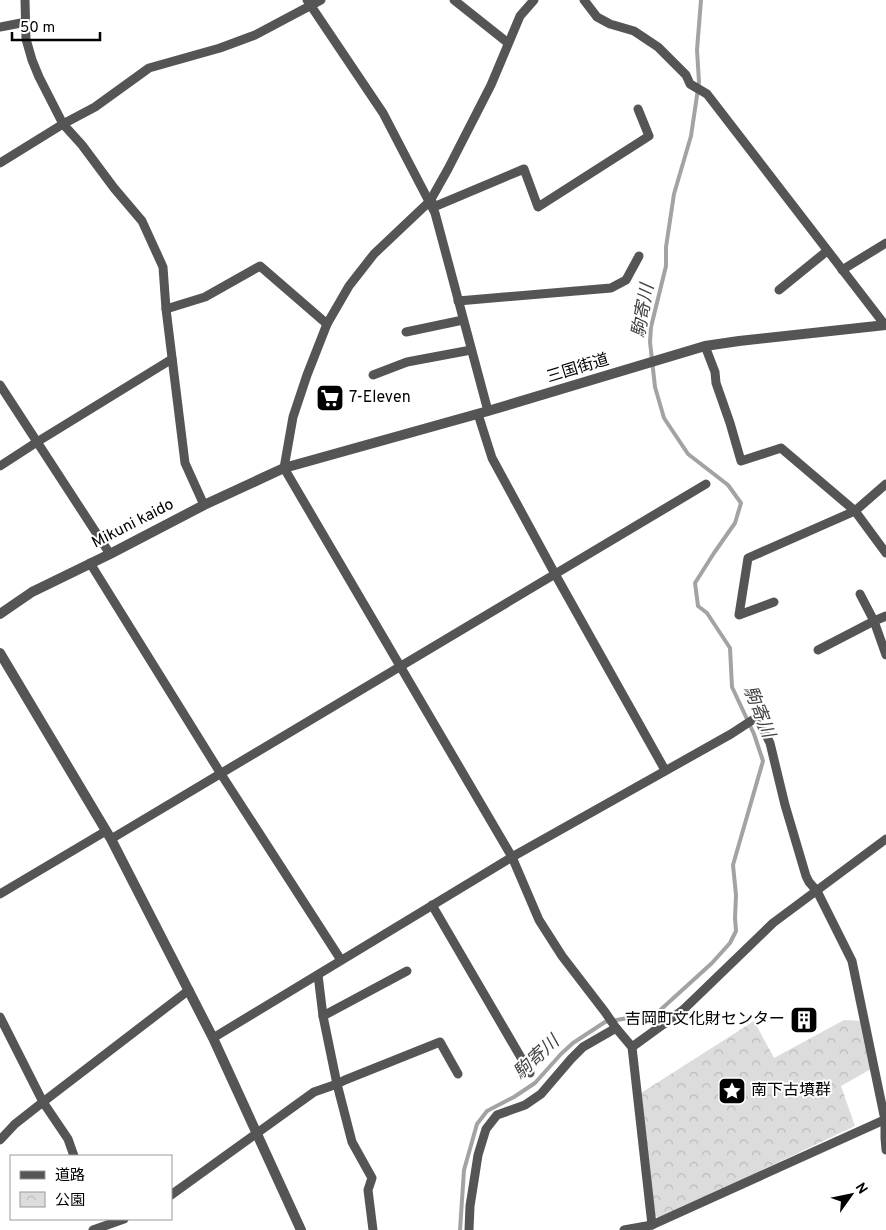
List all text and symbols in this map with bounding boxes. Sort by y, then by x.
scale bar [12,10,100,42]
text: 50 m [20,19,55,38]
water label: 駒寄川 [628,280,660,340]
street label: 三国街道 [544,350,612,388]
supermarket icon: 7-Eleven [315,383,345,413]
place label: 7-Eleven [349,388,411,408]
street label: Mikuni kaido [89,495,178,553]
water label: 駒寄川 [737,683,780,743]
building icon: 吉岡町文化財センター [789,1005,819,1035]
place label: 吉岡町文化財センター [625,1010,785,1030]
water label: 駒寄川 [509,1030,566,1085]
place icon: 南下古墳群 [717,1076,747,1106]
place label: 南下古墳群 [751,1081,831,1101]
legend [10,1155,172,1220]
text: 道路 [55,1167,85,1186]
north arrow [826,1170,876,1220]
text: N [851,1180,871,1198]
text: 公園 [55,1192,85,1211]

